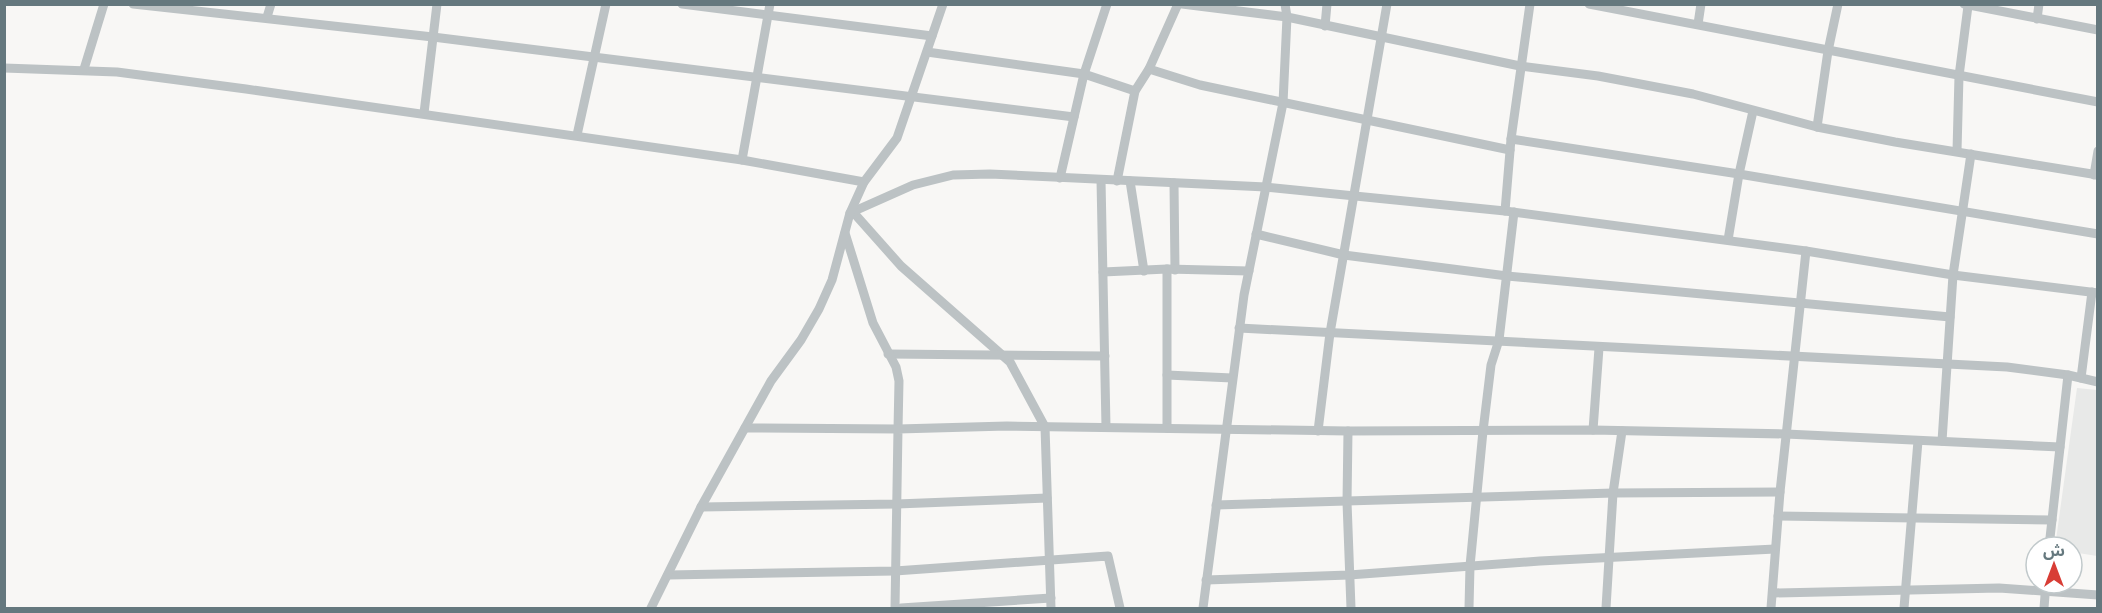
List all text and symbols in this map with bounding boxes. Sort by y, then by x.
north arrow [2024,535,2084,595]
text: ش [2043,540,2065,560]

